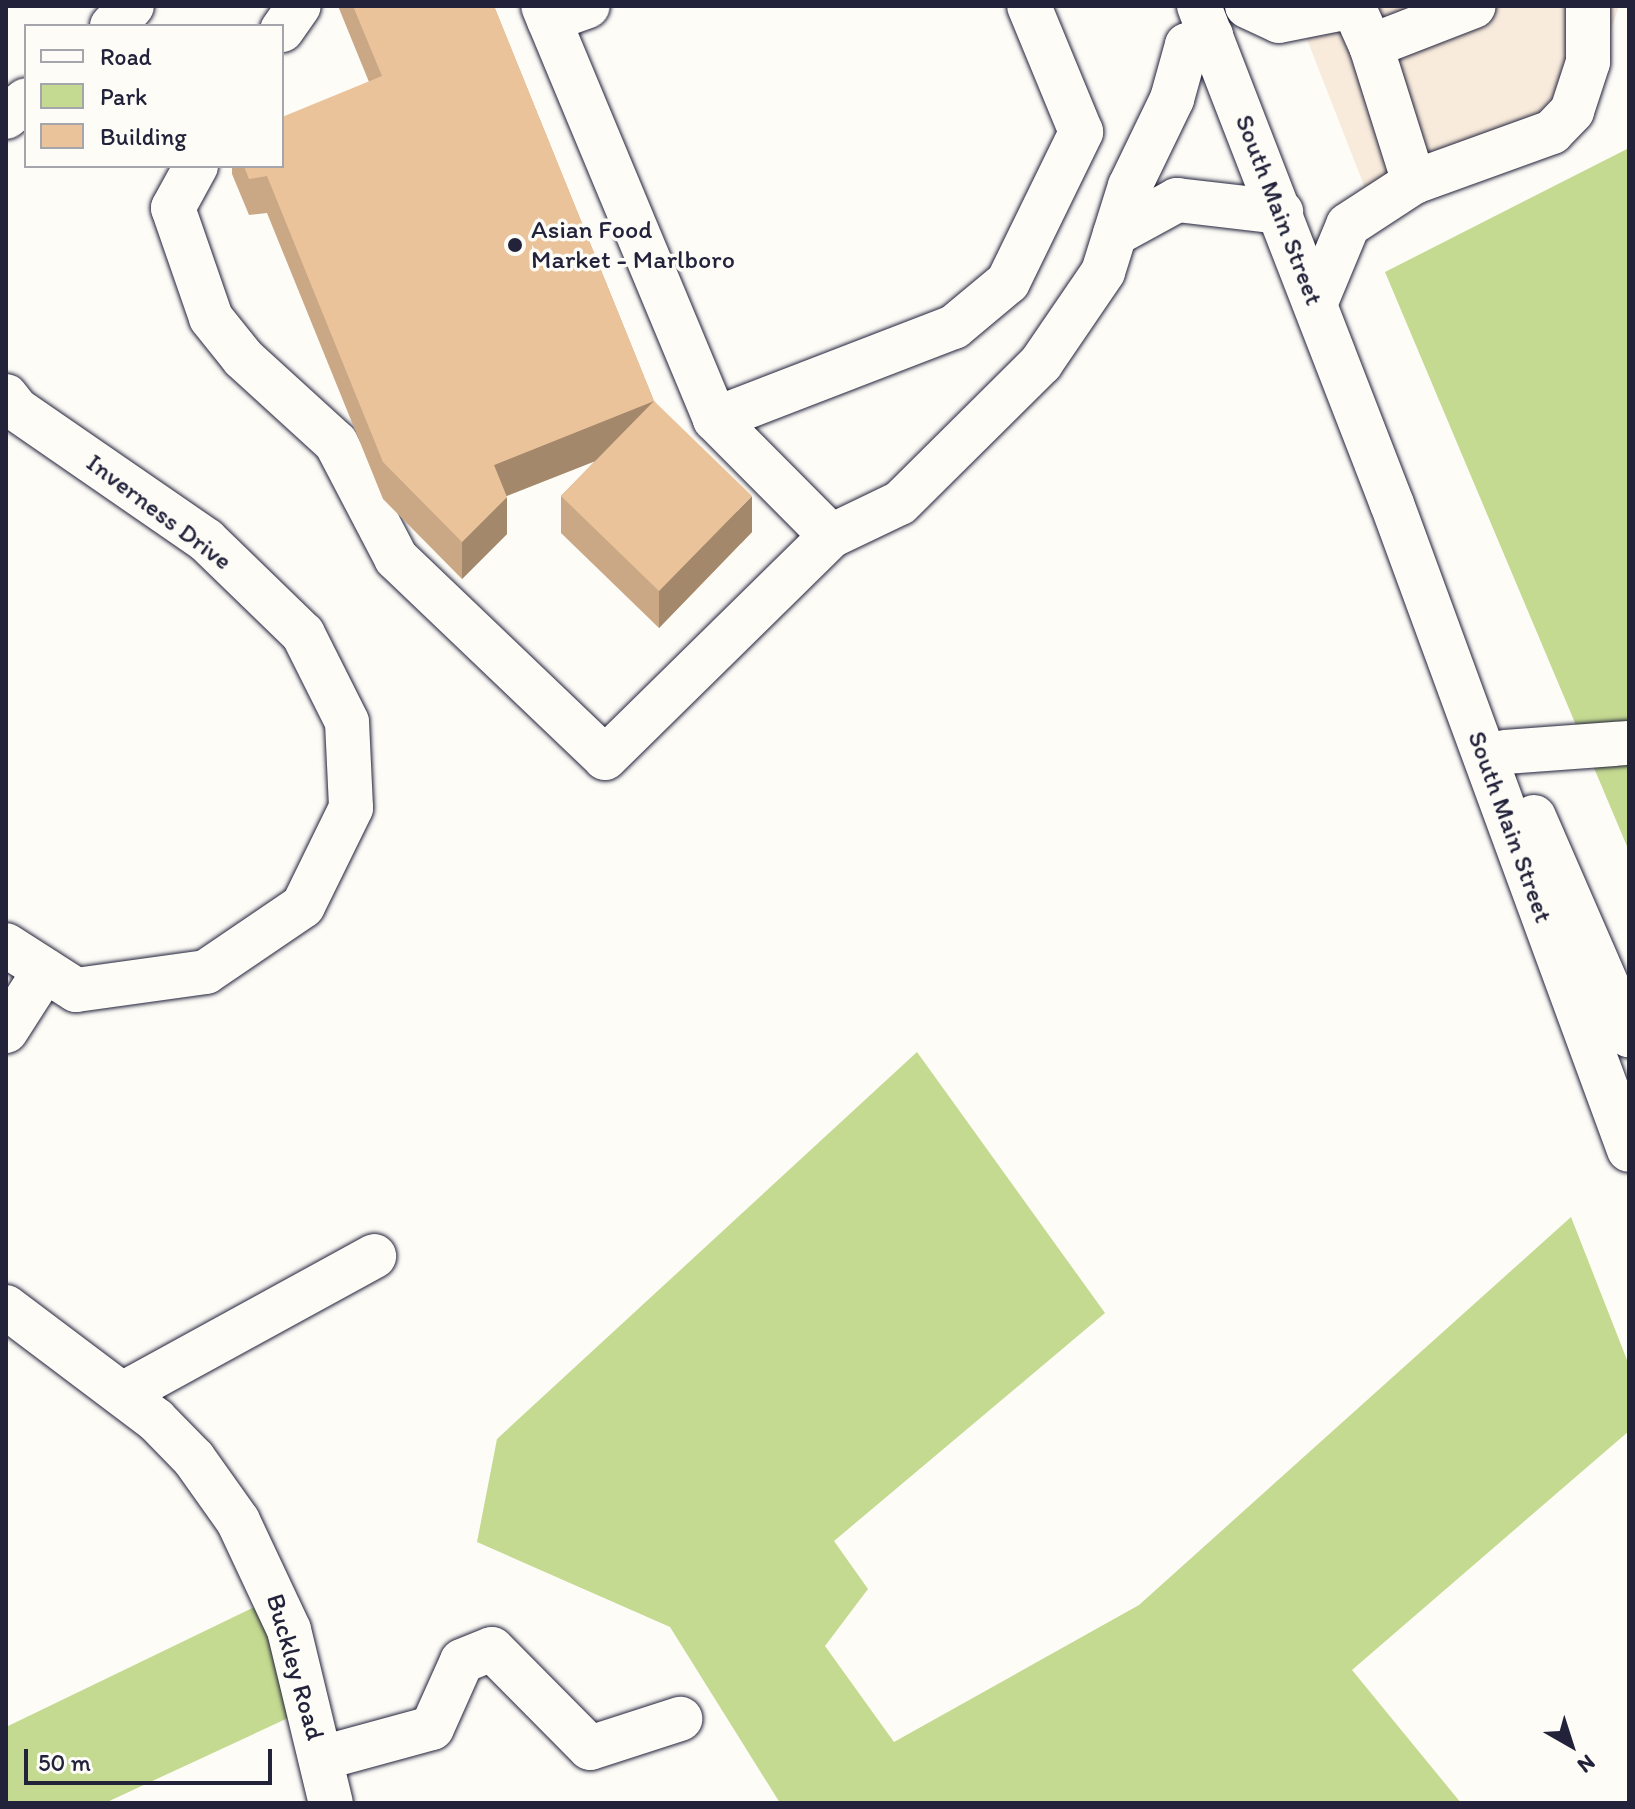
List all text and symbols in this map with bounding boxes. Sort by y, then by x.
legend [24,24,284,168]
text: Road [100,42,152,71]
text: Park [100,82,147,111]
street label: South Main Street [1228,111,1330,309]
text: Building [100,122,187,151]
place label: Asian Food Market - Marlboro [531,214,735,276]
marker: Asian Food Market - Marlboro [506,236,524,254]
street label: Inverness Drive [80,447,238,577]
street label: South Main Street [1461,727,1559,927]
street label: Buckley Road [259,1590,331,1744]
north arrow [1531,1705,1611,1785]
scale bar [28,1733,276,1783]
text: 50 m [38,1748,91,1777]
text: N [1572,1749,1601,1779]

